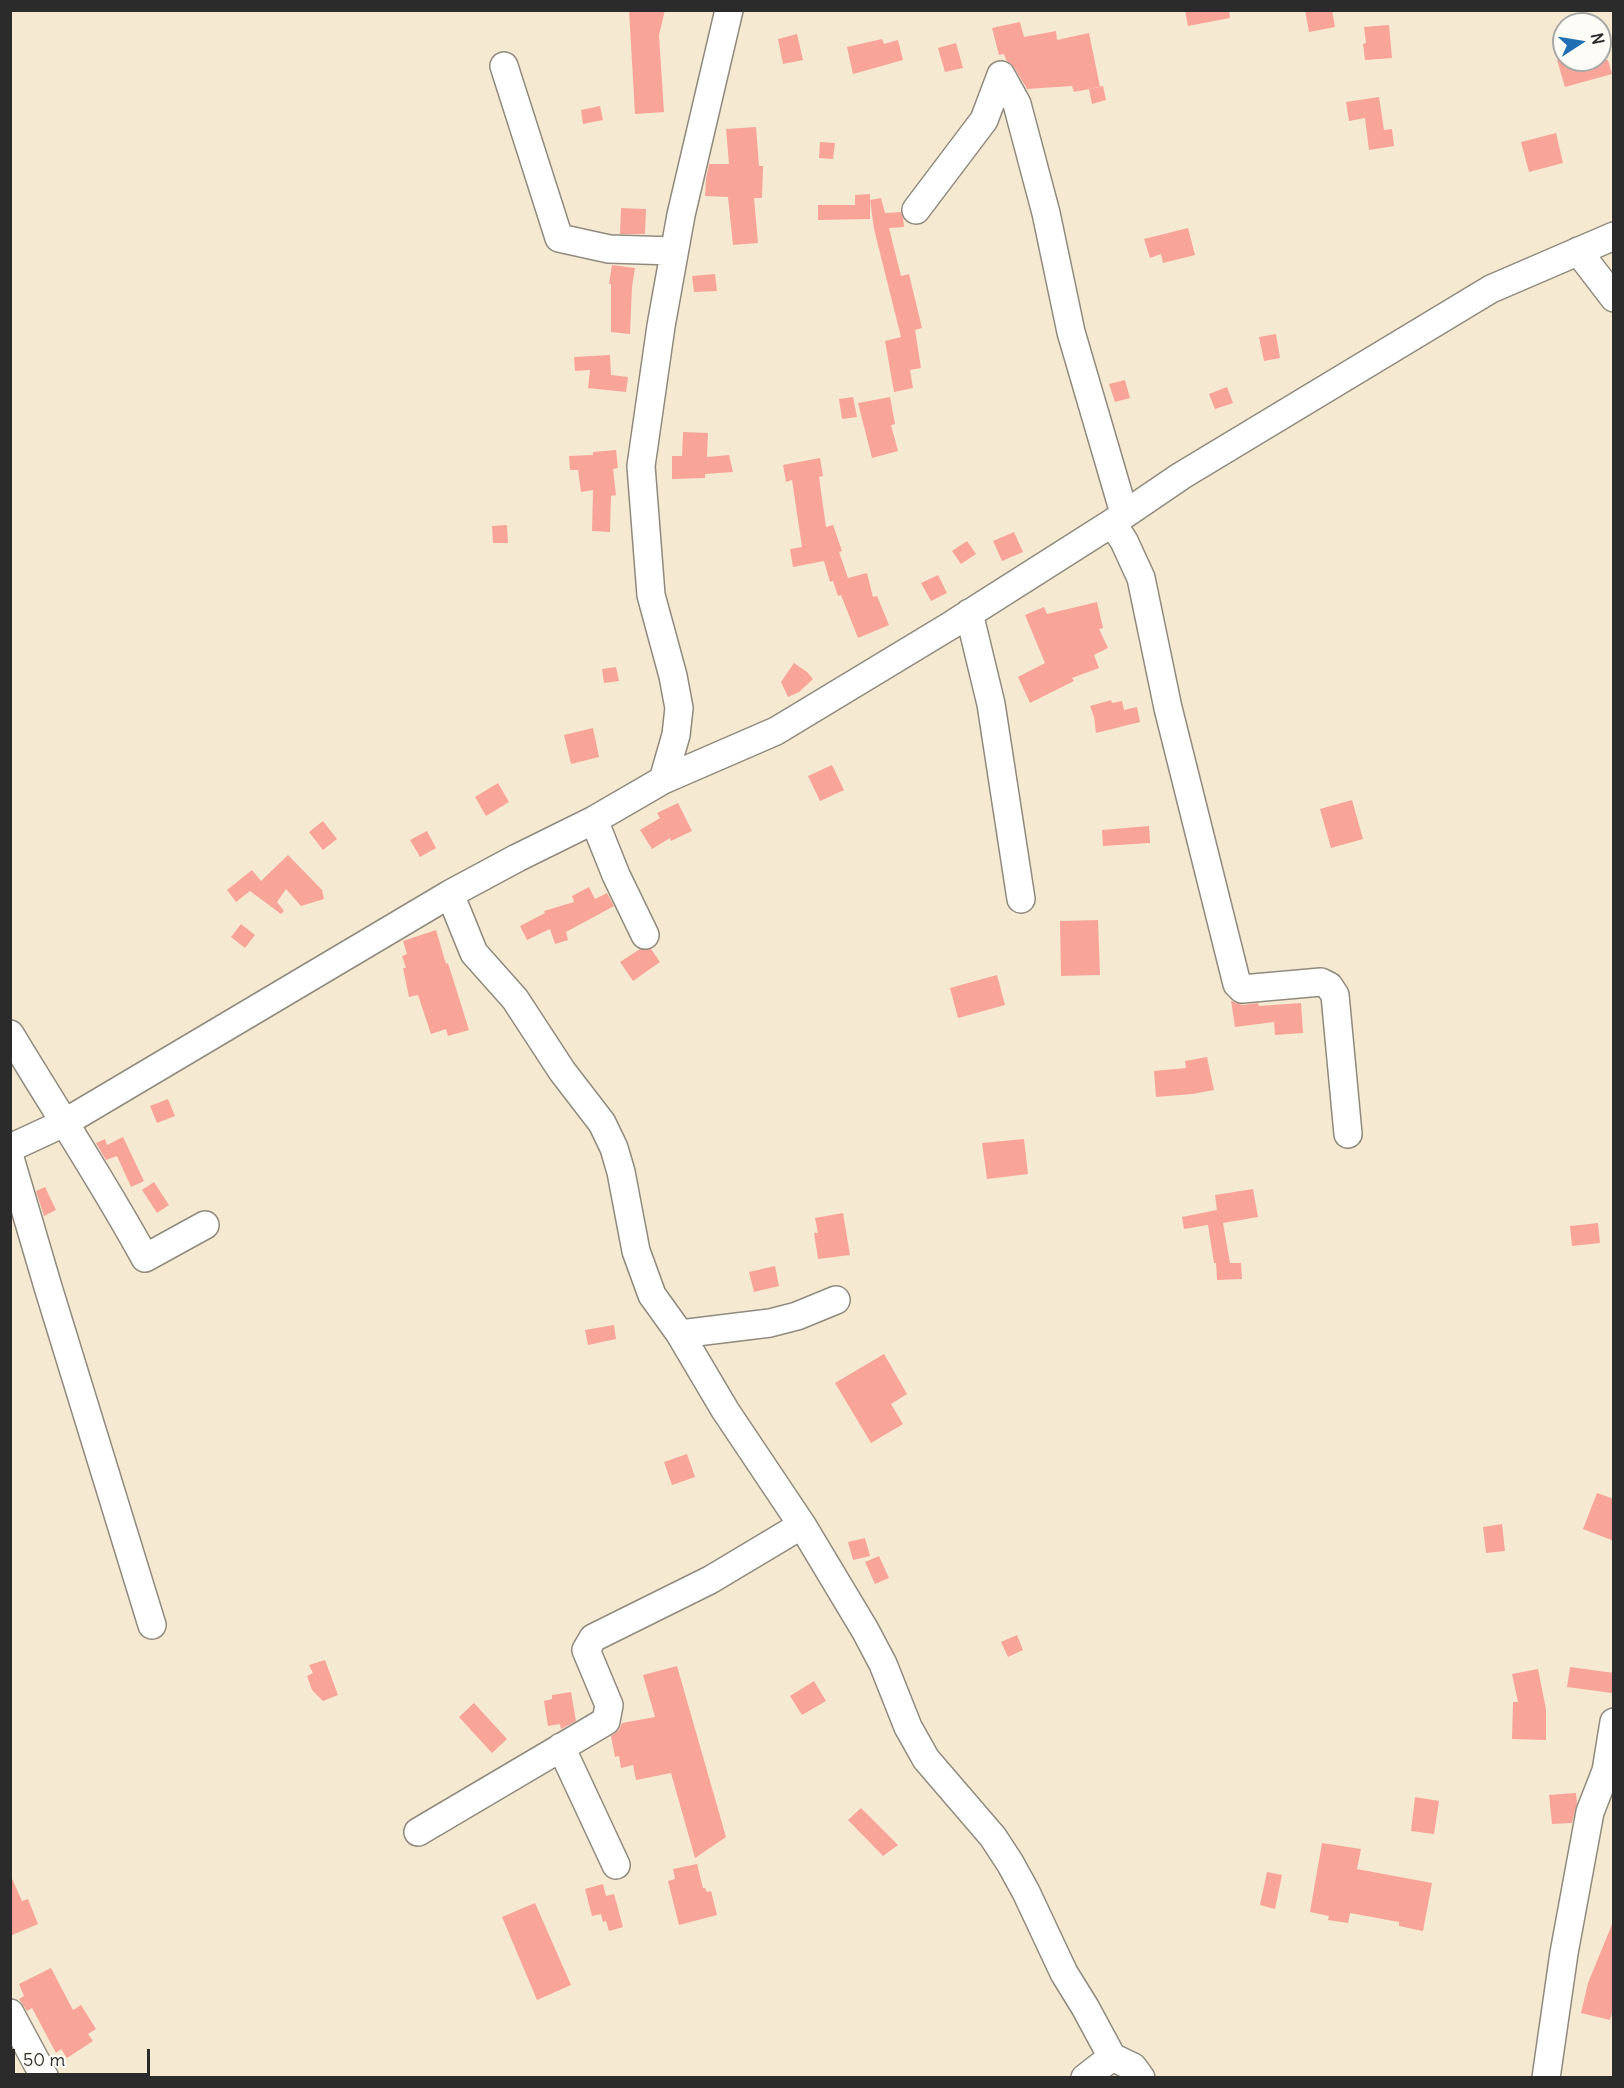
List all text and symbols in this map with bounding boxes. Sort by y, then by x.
north arrow [1552,12,1612,72]
text: N [1587,31,1609,46]
scale bar [15,2037,153,2075]
text: 50 m [23,2048,65,2071]

